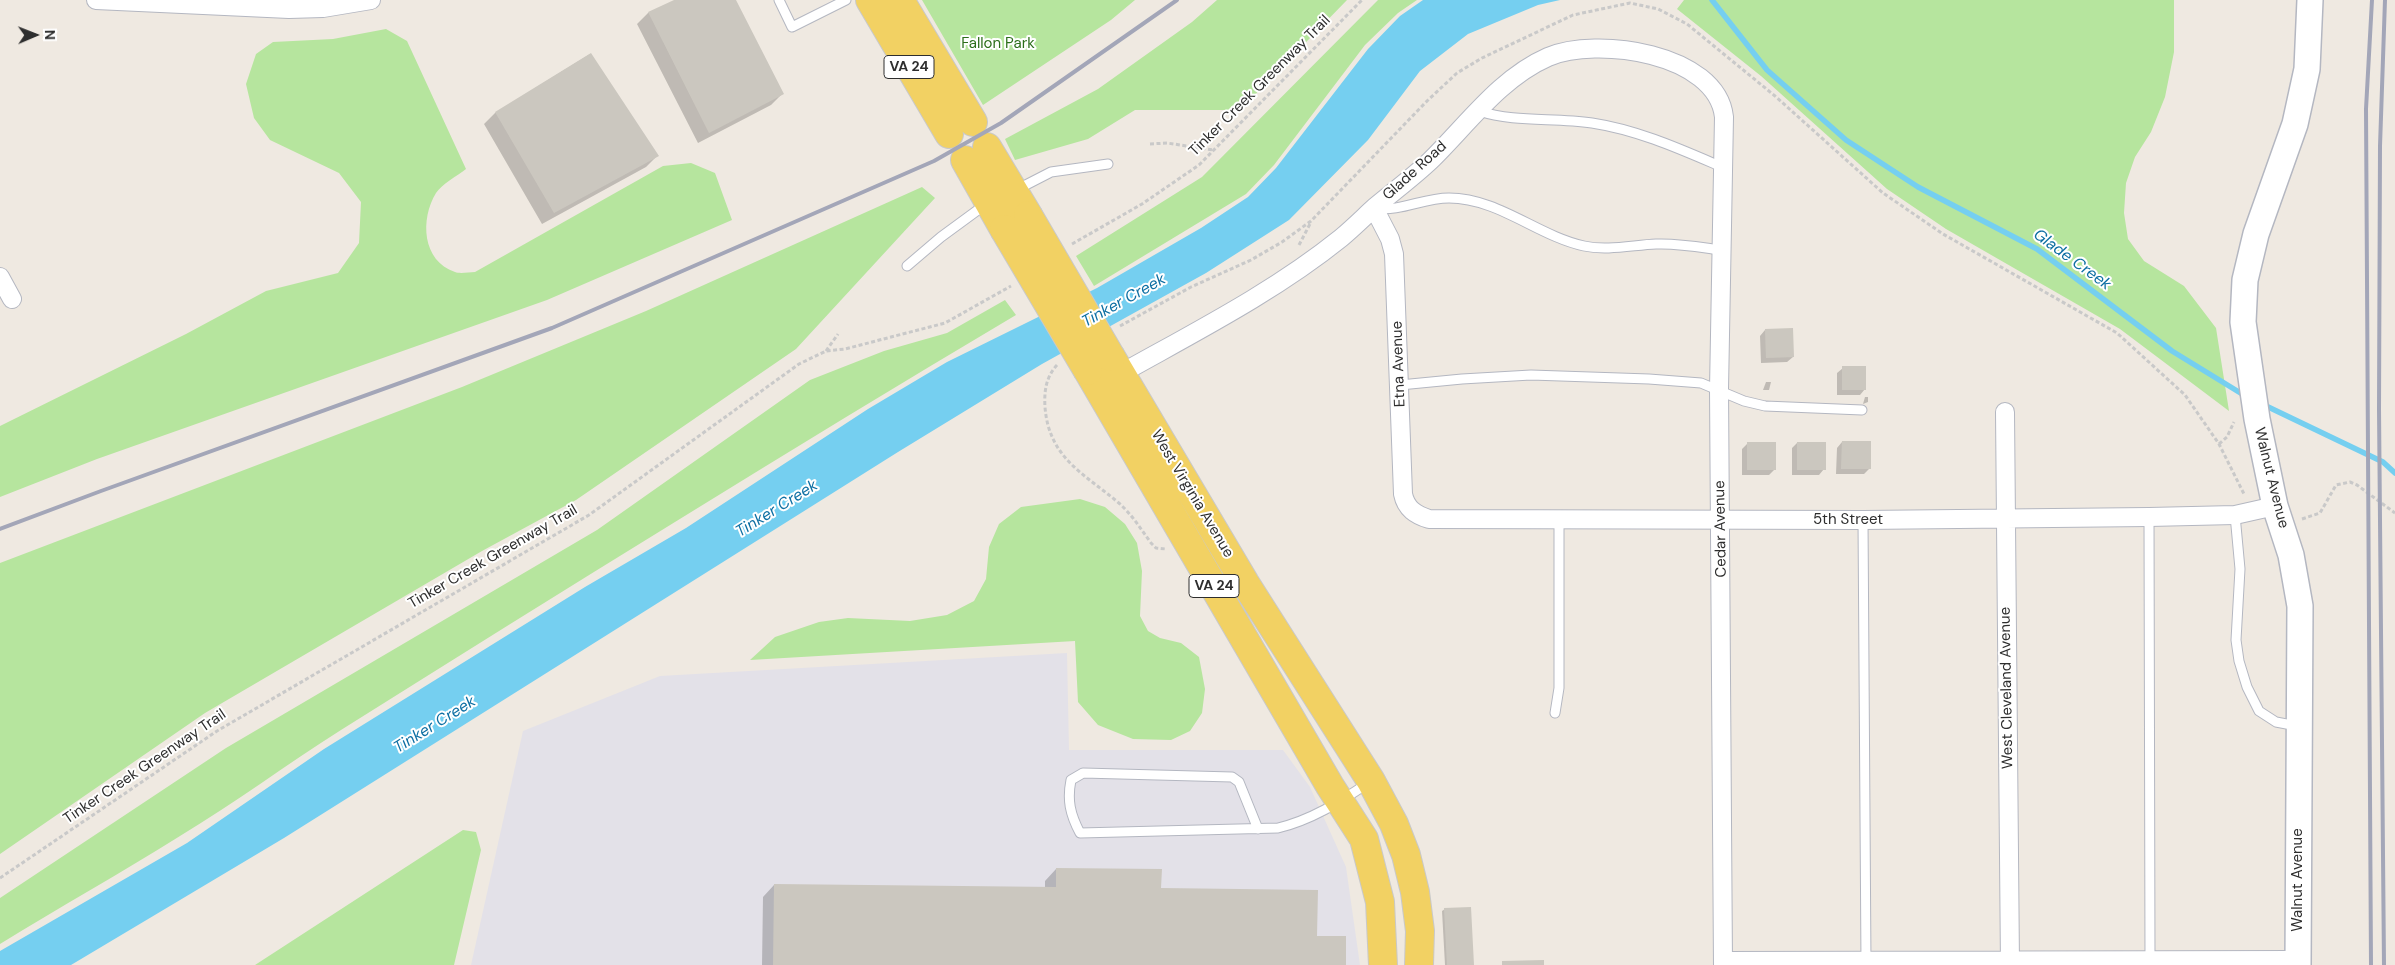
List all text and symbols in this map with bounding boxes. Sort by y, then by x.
north arrow [10,10,60,60]
street label: Tinker Creek Greenway Trail [1186,12,1334,160]
text: N [41,29,59,40]
park label: Fallon Park [961,35,1035,53]
road number: VA 24 [884,56,934,78]
street label: Glade Road [1379,138,1451,204]
water label: Glade Creek [2029,225,2115,295]
water label: Tinker Creek [1079,270,1169,332]
street label: Etna Avenue [1389,321,1409,407]
street label: Walnut Avenue [2250,426,2292,530]
street label: West Virginia Avenue [1147,427,1237,561]
water label: Tinker Creek [732,476,822,542]
street label: Cedar Avenue [1711,480,1731,578]
street label: Tinker Creek Greenway Trail [405,501,581,613]
street label: 5th Street [1813,511,1883,529]
road number: VA 24 [1189,574,1239,598]
street label: West Cleveland Avenue [1997,607,2017,769]
water label: Tinker Creek [390,692,480,758]
street label: Tinker Creek Greenway Trail [60,706,230,828]
street label: Walnut Avenue [2289,828,2307,932]

